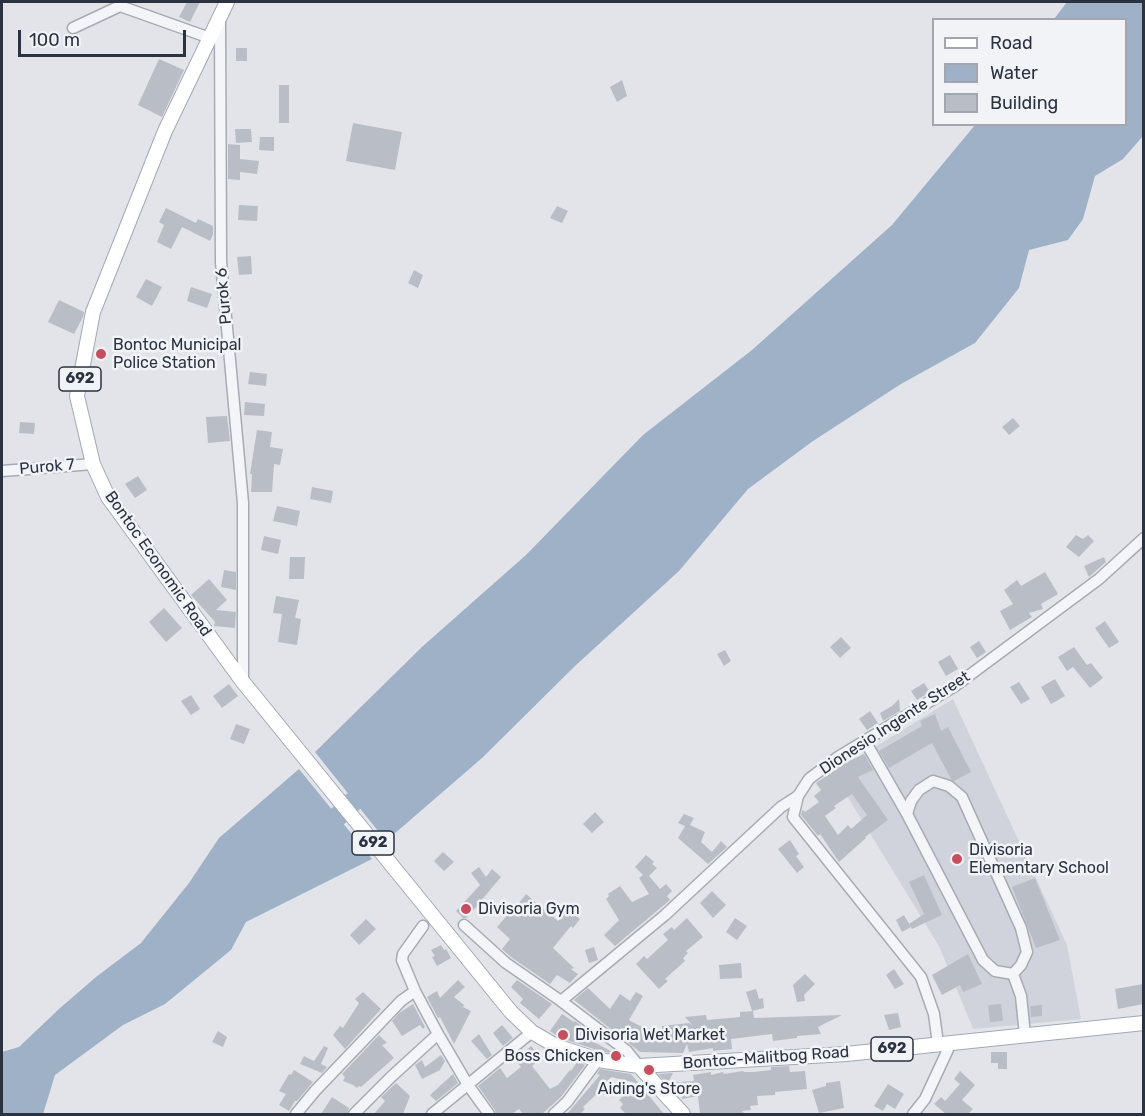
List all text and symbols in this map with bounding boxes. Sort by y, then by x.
scale bar [21,18,189,56]
legend [932,18,1127,126]
text: 100 m [29,29,80,51]
text: Road [990,32,1033,54]
text: Water [990,62,1038,84]
text: Building [990,92,1058,114]
street label: Purok 6 [212,267,236,325]
place label: Bontoc Municipal Police Station [113,335,242,373]
marker: Bontoc Municipal Police Station [94,347,108,361]
road number: 692 [59,367,101,391]
street label: Purok 7 [19,455,75,479]
street label: Bontoc Economic Road [101,488,215,640]
street label: Dionesio Ingente Street [816,667,974,779]
road number: 692 [352,831,394,855]
place label: Divisoria Elementary School [969,840,1109,878]
marker: Divisoria Elementary School [950,852,964,866]
place label: Divisoria Gym [478,899,580,919]
marker: Divisoria Gym [459,902,473,916]
place label: Divisoria Wet Market [575,1025,725,1045]
marker: Divisoria Wet Market [556,1028,570,1042]
road number: 692 [871,1037,913,1061]
street label: Bontoc-Malitbog Road [682,1043,850,1073]
place label: Boss Chicken [504,1046,604,1066]
marker: Boss Chicken [609,1049,623,1063]
marker: Aiding's Store [642,1063,656,1077]
place label: Aiding's Store [598,1079,700,1099]

